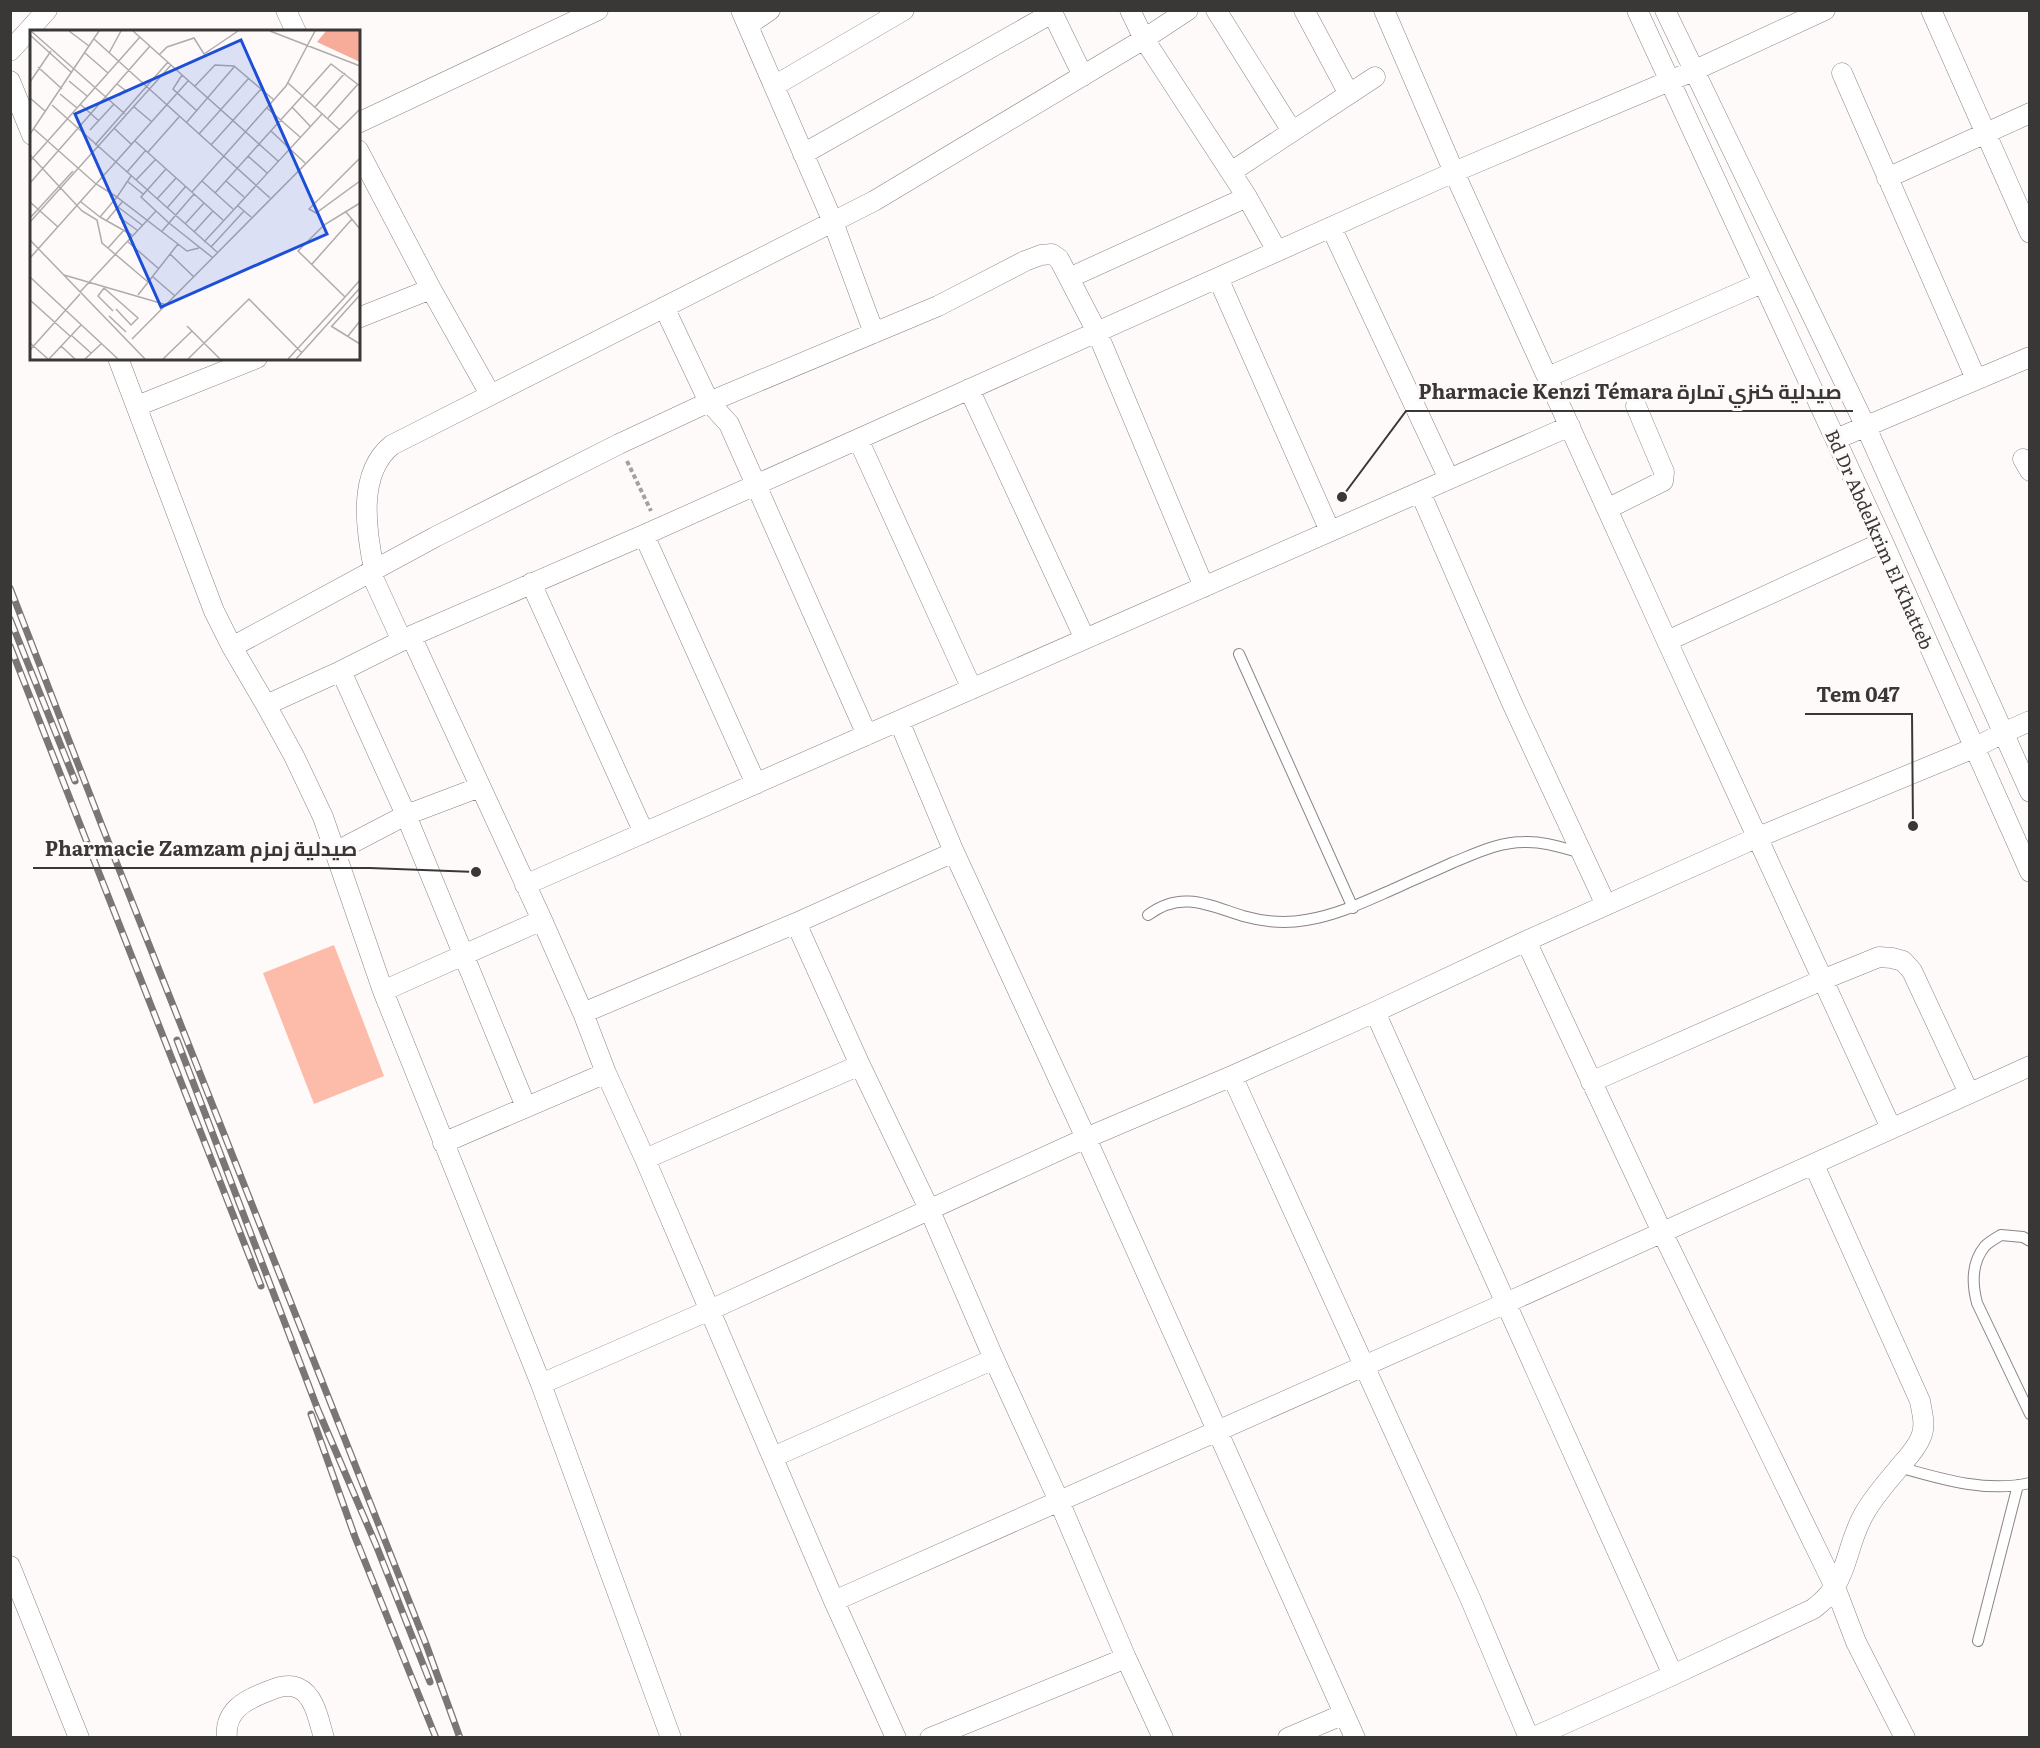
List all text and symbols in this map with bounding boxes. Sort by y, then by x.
inset map [30,30,360,360]
callout: Pharmacie Kenzi Témara صيدلية كنزي تمارة [1406,373,1853,411]
text: Pharmacie Kenzi Témara صيدلية كنزي تمارة [1418,375,1842,408]
street label: Bd Dr Abdelkrim El Khatteb [1819,425,1941,653]
callout: Tem 047 [1805,676,1912,714]
text: Tem 047 [1816,678,1900,708]
callout: Pharmacie Zamzam صيدلية زمزم [33,830,370,868]
text: Pharmacie Zamzam صيدلية زمزم [45,832,357,863]

